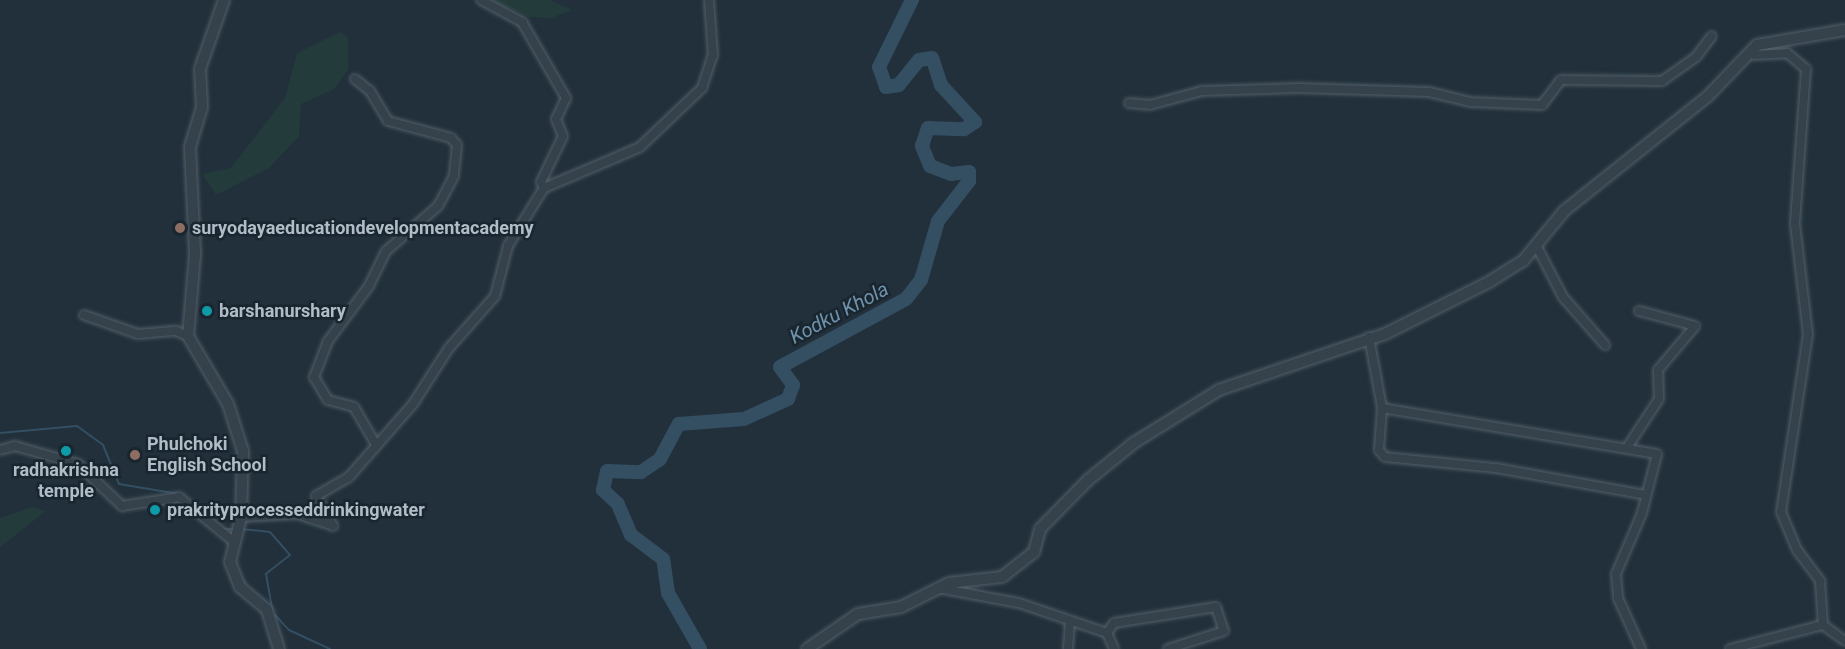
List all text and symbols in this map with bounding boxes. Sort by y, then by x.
place label: suryodayaeducationdevelopmentacademy [192,217,534,239]
marker: suryodayaeducationdevelopmentacademy [173,221,187,235]
water label: Kodku Khola [785,277,893,349]
place label: barshanurshary [219,300,346,322]
marker: barshanurshary [200,304,214,318]
place label: Phulchoki English School [147,434,266,476]
marker: radhakrishna temple [59,444,73,458]
marker: Phulchoki English School [128,448,142,462]
place label: radhakrishna temple [13,460,119,502]
place label: prakrityprocesseddrinkingwater [167,499,425,521]
marker: prakrityprocesseddrinkingwater [148,503,162,517]

